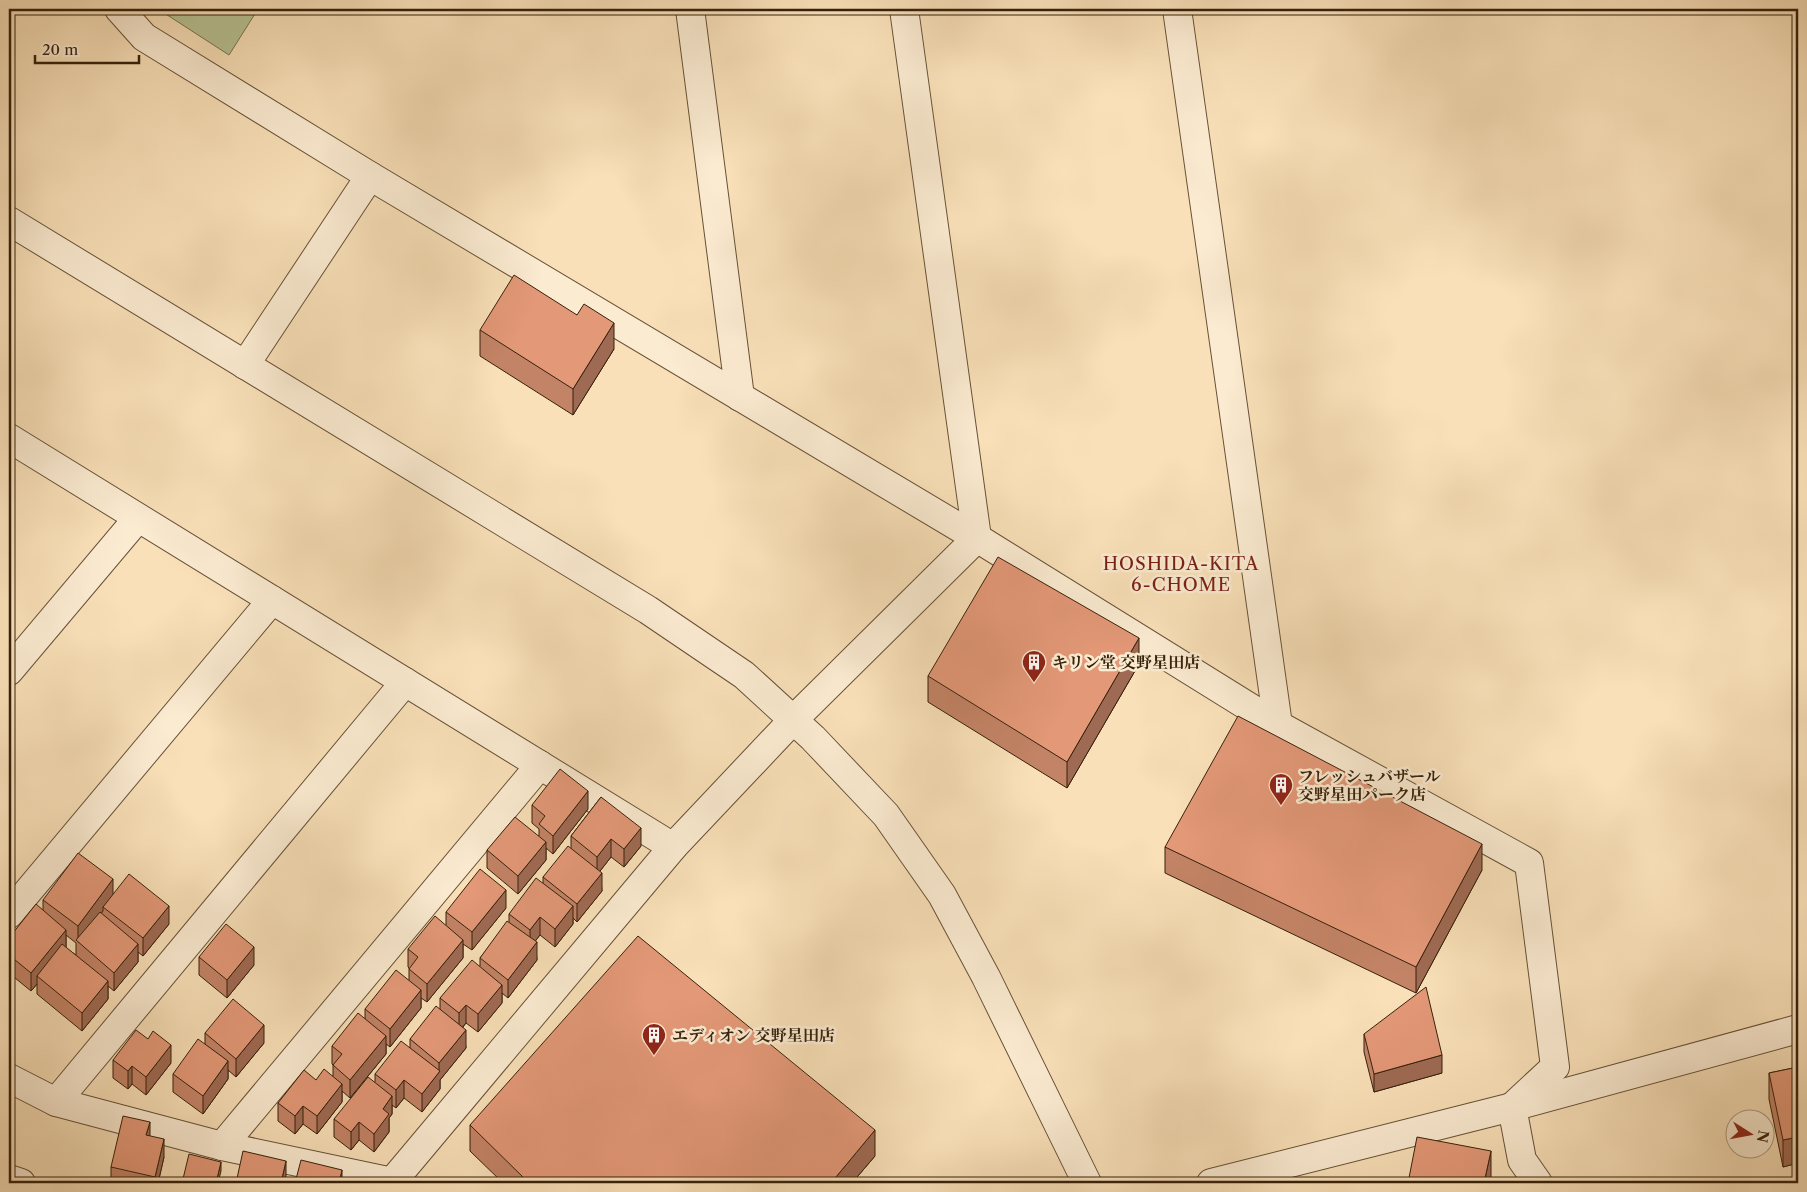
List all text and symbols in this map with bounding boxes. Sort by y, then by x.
scale bar [35,32,139,64]
text: 20 m [42,40,78,59]
district label: HOSHIDA-KITA 6-CHOME [1103,553,1259,596]
building icon: キリン堂 交野星田店 [1021,649,1047,683]
place label: キリン堂 交野星田店 [1052,652,1200,672]
place label: フレッシュバザール 交野星田パーク店 [1298,766,1441,804]
building icon: フレッシュバザール 交野星田パーク店 [1268,772,1294,806]
building icon: エディオン 交野星田店 [641,1022,667,1056]
place label: エディオン 交野星田店 [672,1025,835,1045]
north arrow [1724,1110,1774,1160]
text: N [1753,1129,1773,1144]

